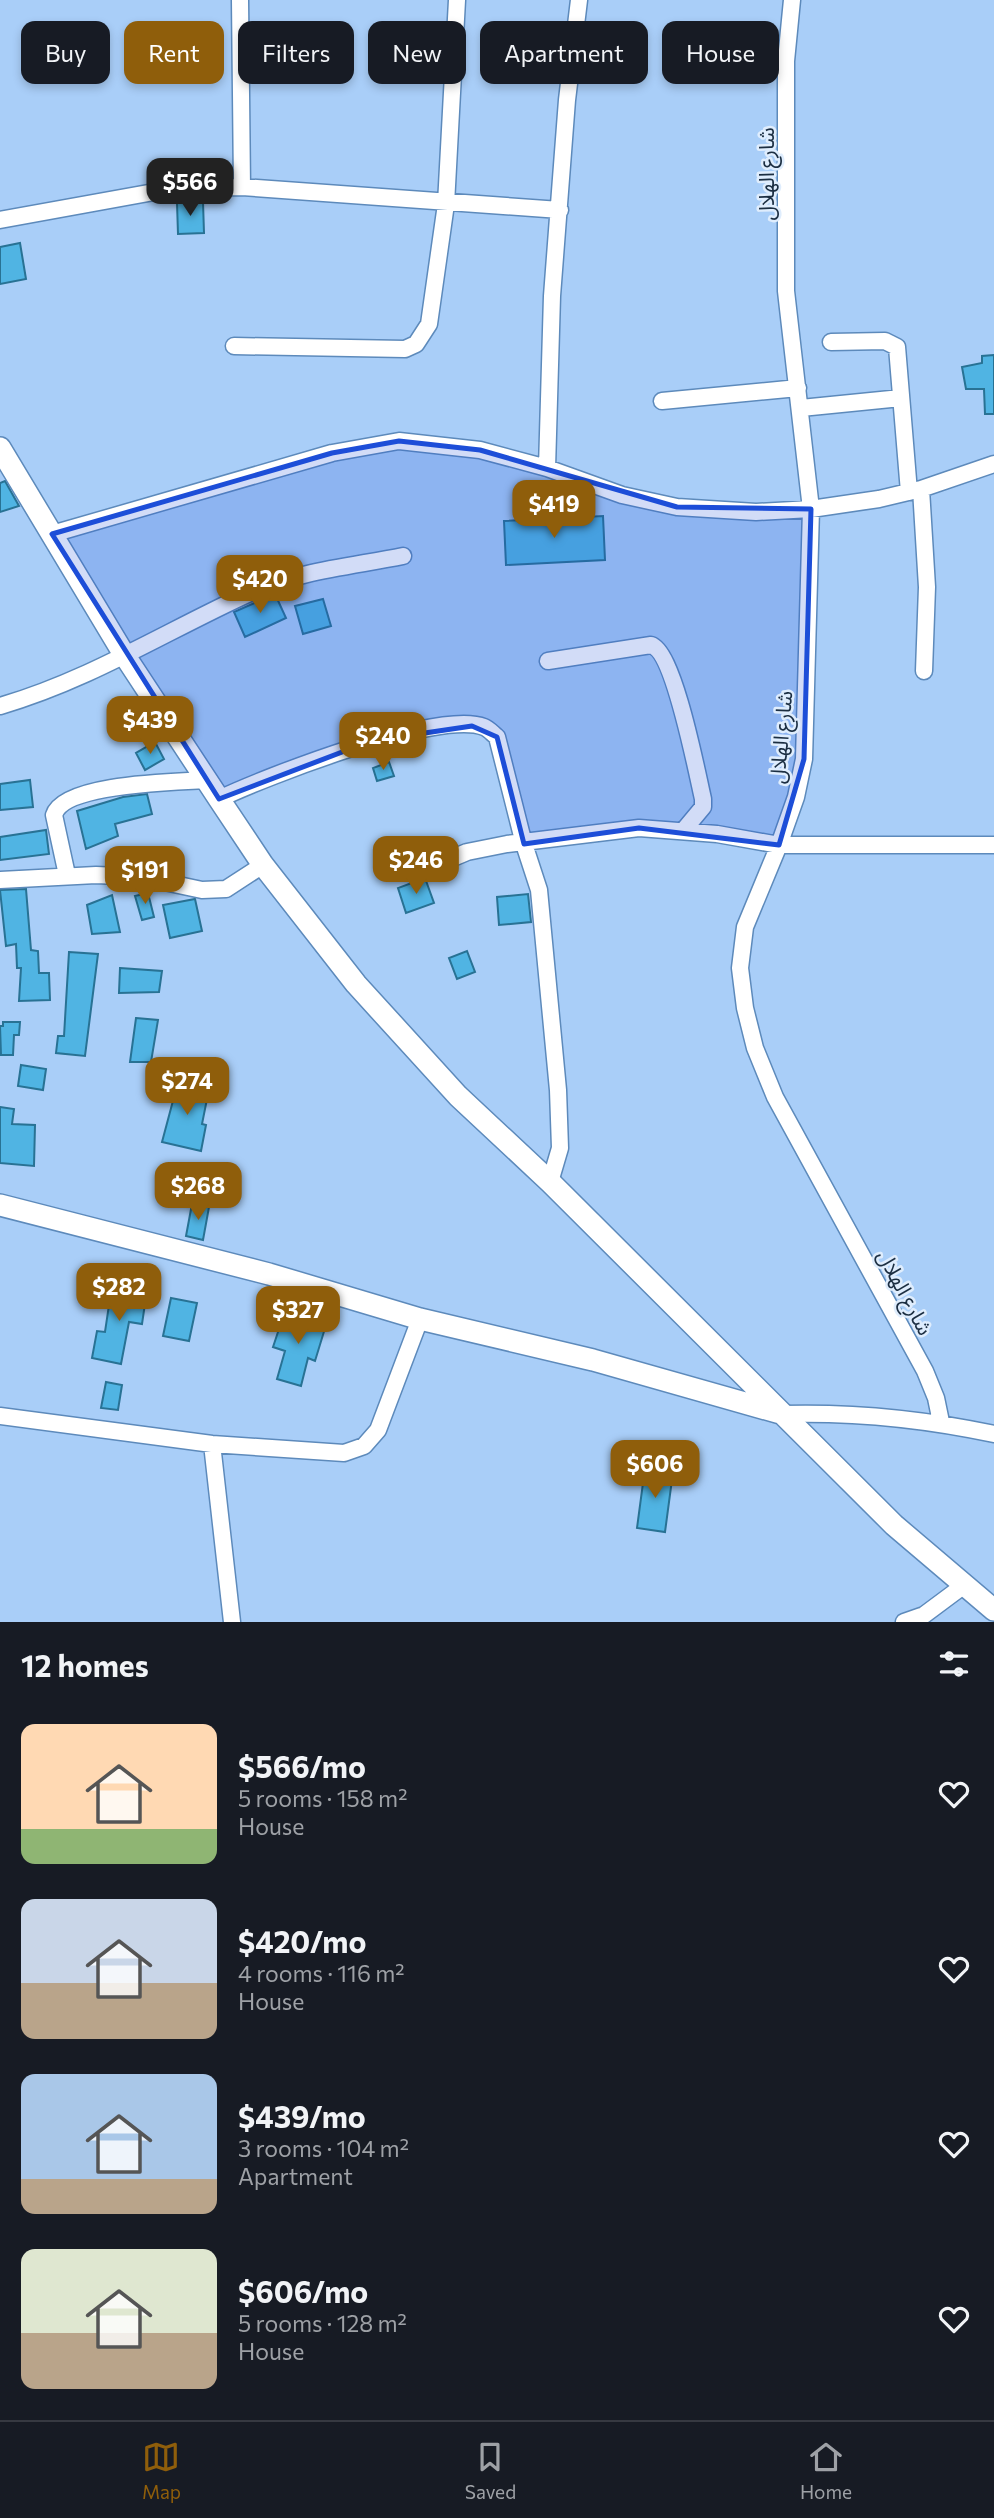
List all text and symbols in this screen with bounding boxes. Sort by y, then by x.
chip: Buy [21,21,110,84]
chip: Rent [124,21,224,84]
chip: Filters [238,21,354,84]
chip: New [368,21,466,84]
chip: Apartment [480,21,648,84]
chip: House [662,21,779,84]
street label: شارع الهلال [753,127,782,221]
pin: $566 [149,158,231,218]
text: $566 [162,167,218,195]
pin: $419 [513,480,595,540]
text: $419 [528,489,580,517]
pin: $420 [219,556,301,615]
text: $420 [232,564,288,592]
street label: شارع الهلال [763,689,801,785]
pin: $439 [109,696,191,756]
text: $439 [123,705,177,733]
pin: $240 [342,712,424,772]
text: $240 [355,721,411,749]
pin: $246 [375,836,457,896]
text: $246 [389,845,443,873]
pin: $191 [104,846,186,906]
text: $191 [121,855,169,883]
pin: $274 [146,1058,228,1117]
text: $274 [161,1066,213,1094]
pin: $268 [157,1162,239,1222]
text: $268 [171,1171,225,1199]
street label: شارع الهلال [870,1245,939,1341]
pin: $282 [78,1264,160,1323]
text: $282 [92,1272,146,1300]
pin: $327 [257,1286,339,1346]
text: $327 [272,1295,324,1323]
pin: $606 [614,1440,696,1500]
text: $606 [627,1449,683,1477]
icon: filters [935,1645,973,1683]
text: 12 homes [21,1646,149,1683]
text: $566/mo [238,1747,366,1784]
icon: home [77,1752,161,1836]
icon: heart [935,1775,973,1813]
text: 5 rooms · 158 m² [238,1784,407,1812]
text: House [238,1812,304,1840]
text: $420/mo [238,1922,366,1959]
icon: home [77,1927,161,2011]
icon: heart [935,1950,973,1988]
text: 4 rooms · 116 m² [238,1959,405,1987]
text: House [238,1987,304,2015]
text: $439/mo [238,2097,366,2134]
icon: home [77,2102,161,2186]
icon: heart [935,2125,973,2163]
text: 3 rooms · 104 m² [238,2134,409,2162]
text: Apartment [238,2162,353,2190]
text: $606/mo [238,2272,368,2309]
icon: home [77,2277,161,2361]
icon: heart [935,2300,973,2338]
text: 5 rooms · 128 m² [238,2309,407,2337]
text: House [238,2337,304,2365]
tab: Map [142,2438,181,2503]
tab: Saved [465,2438,516,2503]
tab: Home [800,2438,852,2503]

